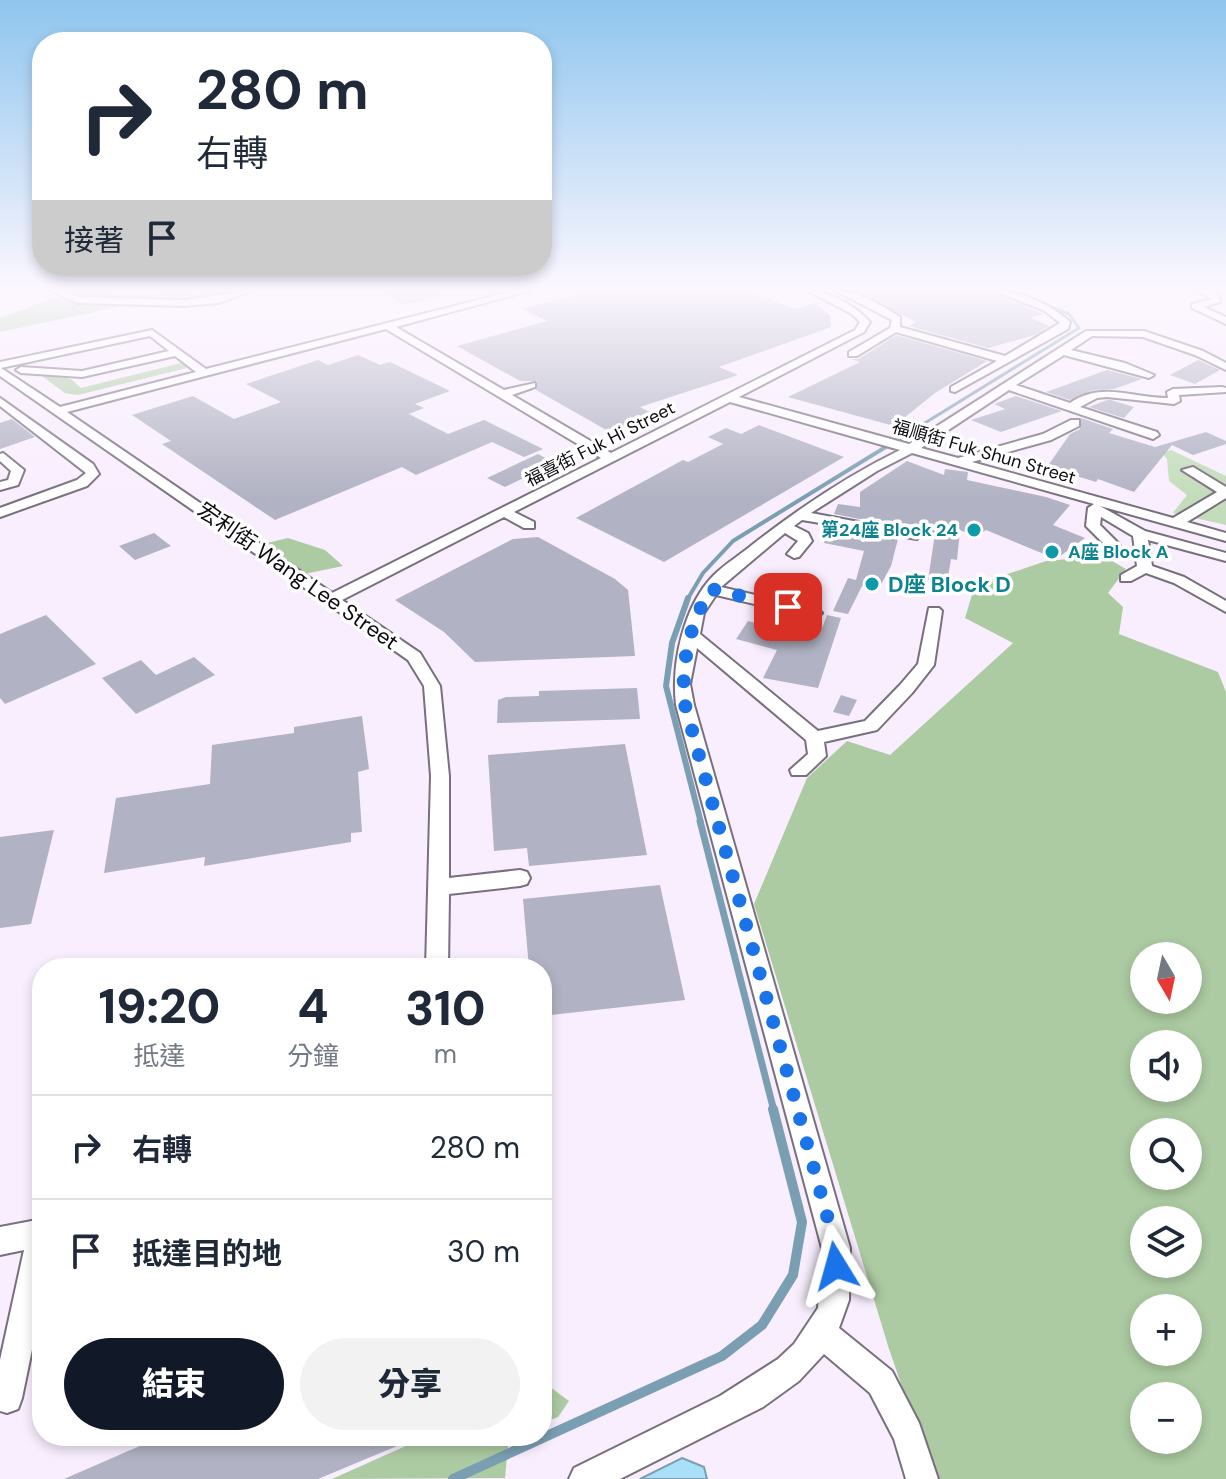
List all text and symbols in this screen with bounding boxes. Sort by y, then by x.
text: 280 m [196,53,369,126]
icon: right [64,64,168,168]
text: 右轉 [196,130,268,177]
icon: arrive [140,216,184,260]
text: 接著 [64,221,124,260]
street label: 福喜街 Fuk Hi Street [521,396,679,492]
street label: 福順街 Fuk Shun Street [889,414,1079,490]
street label: 宏利街 Wang Lee Street [192,496,404,656]
place label: 第24座 Block 24 [821,518,958,542]
marker: 第24座 Block 24 [965,521,983,539]
place label: A座 Block A [1068,540,1169,564]
marker: A座 Block A [1043,543,1061,561]
place label: D座 Block D [888,570,1011,599]
pin [754,573,822,641]
marker: D座 Block D [863,575,881,593]
icon: arrive [766,585,810,629]
north arrow [1130,942,1202,1014]
map controls [1130,942,1202,1454]
text: 19:20 [98,975,221,1038]
text: 4 [297,975,329,1038]
text: 310 [405,977,486,1040]
button: sound [1130,1030,1202,1102]
text: m [434,1037,457,1071]
text: 抵達 [133,1039,185,1073]
text: 分鐘 [287,1039,339,1073]
button: search [1130,1118,1202,1190]
icon: right [64,1125,108,1169]
text: 280 m [430,1128,520,1167]
text: 右轉 [132,1130,192,1169]
button: layers [1130,1206,1202,1278]
position arrow [794,1224,878,1308]
icon: arrive [64,1229,108,1273]
text: 30 m [447,1232,520,1271]
text: 抵達目的地 [132,1234,282,1273]
button: + [1130,1294,1202,1366]
button: 結束 [64,1338,284,1430]
button: 分享 [300,1338,520,1430]
button: − [1130,1382,1202,1454]

